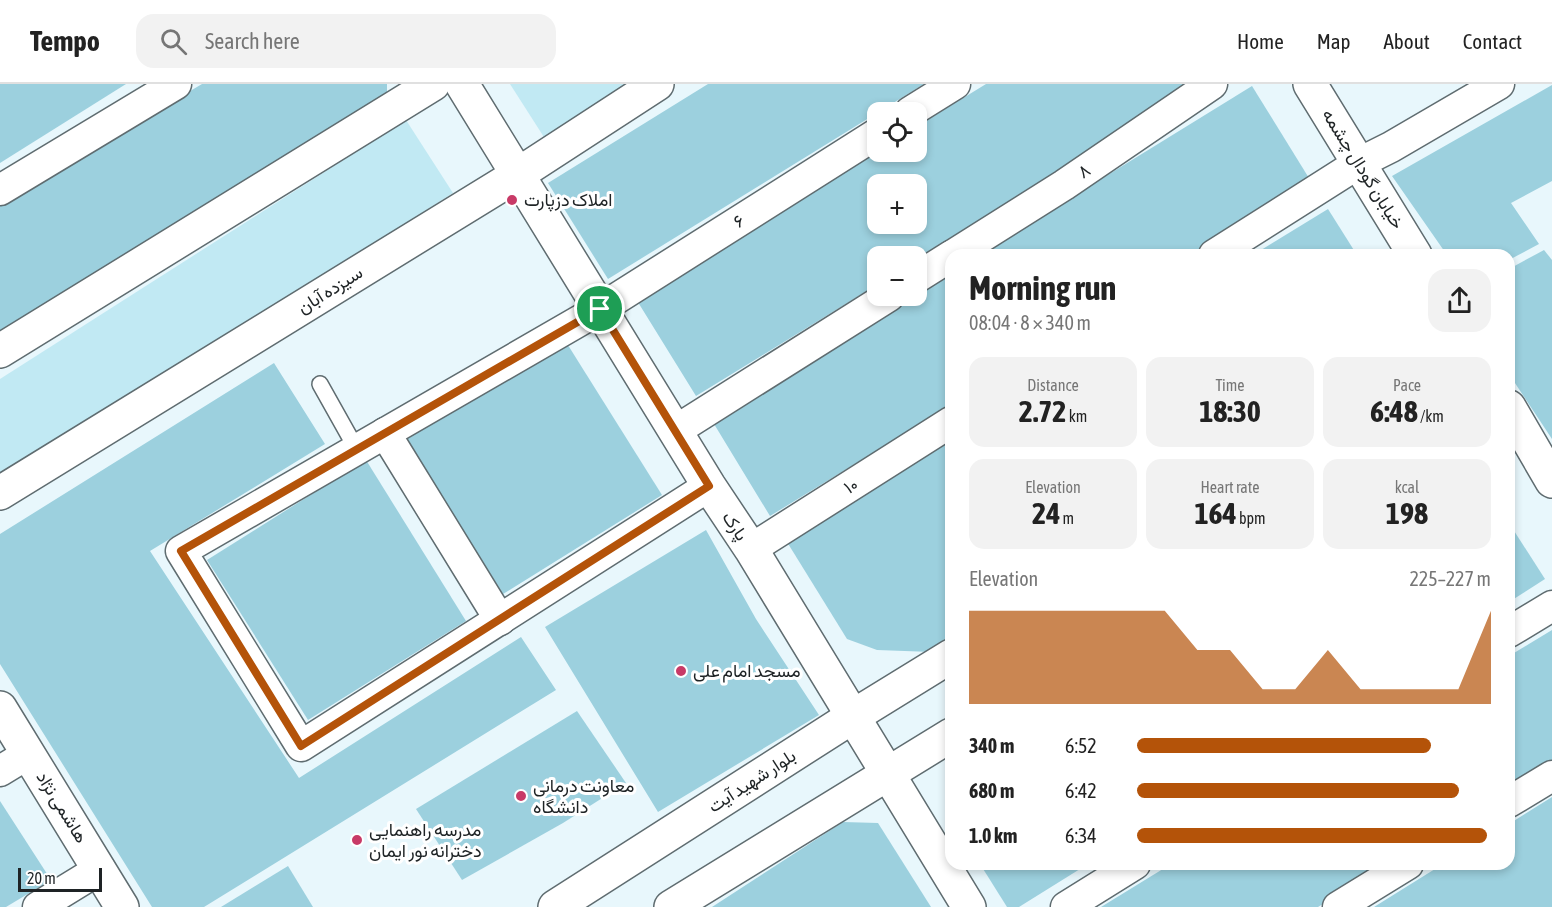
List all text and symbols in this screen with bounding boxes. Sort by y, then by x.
search box [136,14,556,68]
text: Tempo [30,25,100,57]
icon: search [157,25,190,58]
text: Search here [205,28,300,54]
text: Home [1237,29,1284,53]
text: Map [1317,29,1351,53]
text: About [1384,29,1430,53]
text: Contact [1463,29,1522,53]
map controls [867,102,927,306]
button: locate [867,102,927,162]
street label: خیابان گودال چشمه [1316,105,1409,234]
street label: ۸ [1073,159,1094,182]
button: + [867,174,927,234]
place label: املاک دزپارت [524,189,612,212]
marker: املاک دزپارت [505,193,519,207]
street label: ۶ [729,209,748,232]
button: − [867,246,927,306]
street label: سیزده آبان [293,261,367,319]
text: Morning run [969,269,1116,307]
button: share [1428,269,1491,332]
pin [574,283,625,334]
icon: arrive [583,292,616,325]
text: 08:04 · 8 × 340 m [969,311,1091,334]
text: Distance [1027,376,1079,394]
text: Time [1215,376,1245,394]
text: Pace [1393,376,1421,394]
text: 2.72 [1019,394,1066,428]
text: 18:30 [1199,394,1261,428]
text: 6:48 [1370,394,1418,428]
text: km [1066,407,1087,425]
text: /km [1418,407,1444,425]
street label: ۱۰ [840,473,862,498]
text: Elevation [1025,478,1081,496]
text: Heart rate [1201,478,1259,496]
text: kcal [1395,478,1419,496]
text: 24 [1032,496,1060,530]
text: 164 [1194,496,1237,530]
text: 198 [1386,496,1428,530]
street label: پارک [717,507,753,545]
text: m [1060,509,1074,527]
text: bpm [1237,509,1266,527]
text: Elevation [969,567,1038,590]
text: 225–227 m [1409,567,1491,590]
place label: مسجد امام علی [693,660,801,683]
marker: مسجد امام علی [674,664,688,678]
text: 340 m [969,734,1014,757]
text: 6:52 [1065,734,1097,757]
street label: بلوار شهید آیت [704,745,800,817]
street label: هاشمی نژاد [31,767,93,847]
place label: معاونت درمانی دانشگاه [533,775,634,817]
text: 680 m [969,779,1014,802]
text: 6:42 [1065,779,1097,802]
marker: معاونت درمانی دانشگاه [514,789,528,803]
place label: مدرسه راهنمایی دخترانه نور ایمان [369,819,482,862]
text: 1.0 km [969,824,1017,847]
text: 6:34 [1065,824,1097,847]
marker: مدرسه راهنمایی دخترانه نور ایمان [350,833,364,847]
scale bar [18,865,102,892]
text: 20 m [27,869,56,887]

